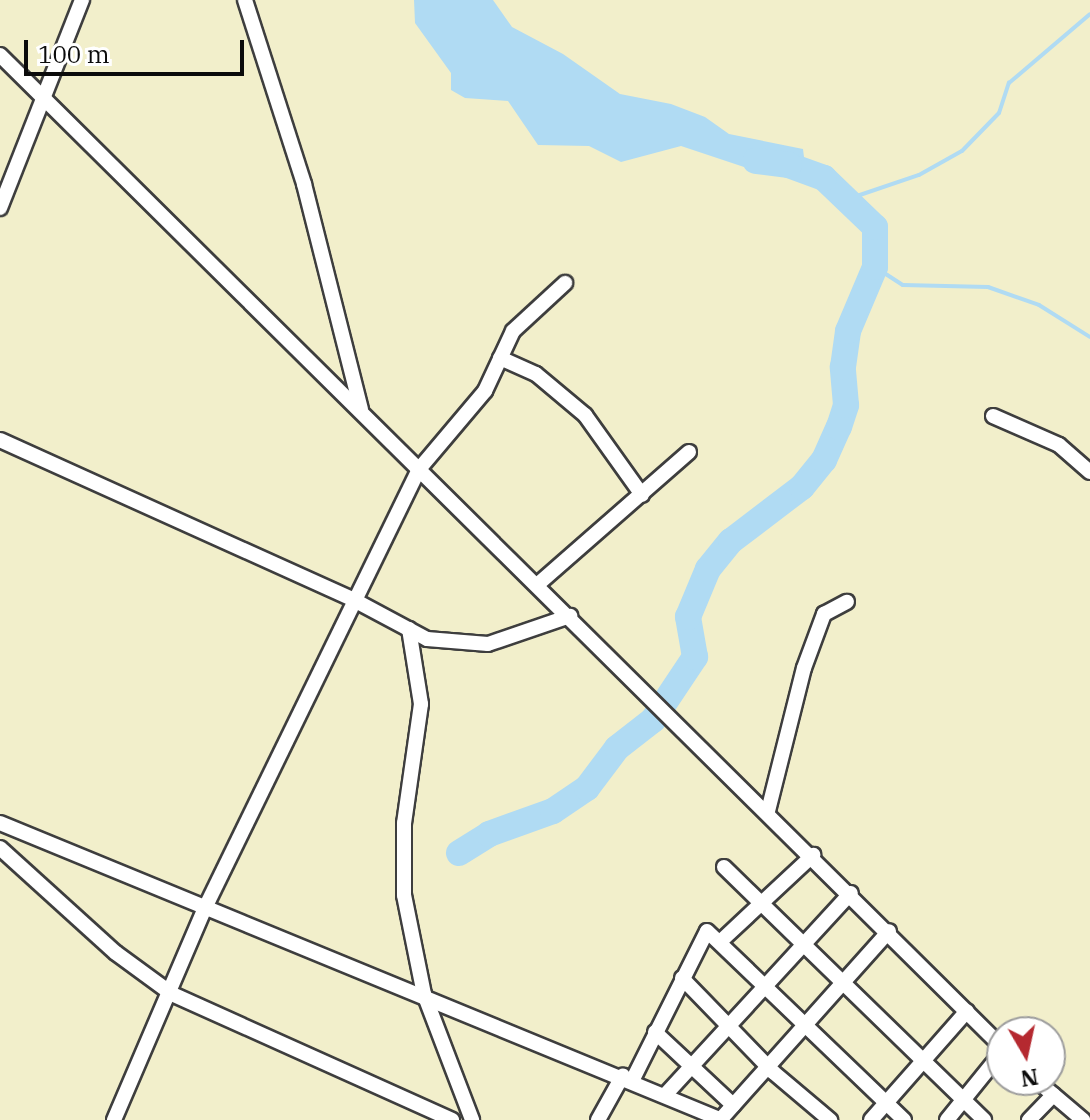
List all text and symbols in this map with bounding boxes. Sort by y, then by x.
scale bar [28,24,248,74]
text: 100 m [38,38,110,70]
north arrow [986,1016,1066,1096]
text: N [1019,1063,1040,1094]

